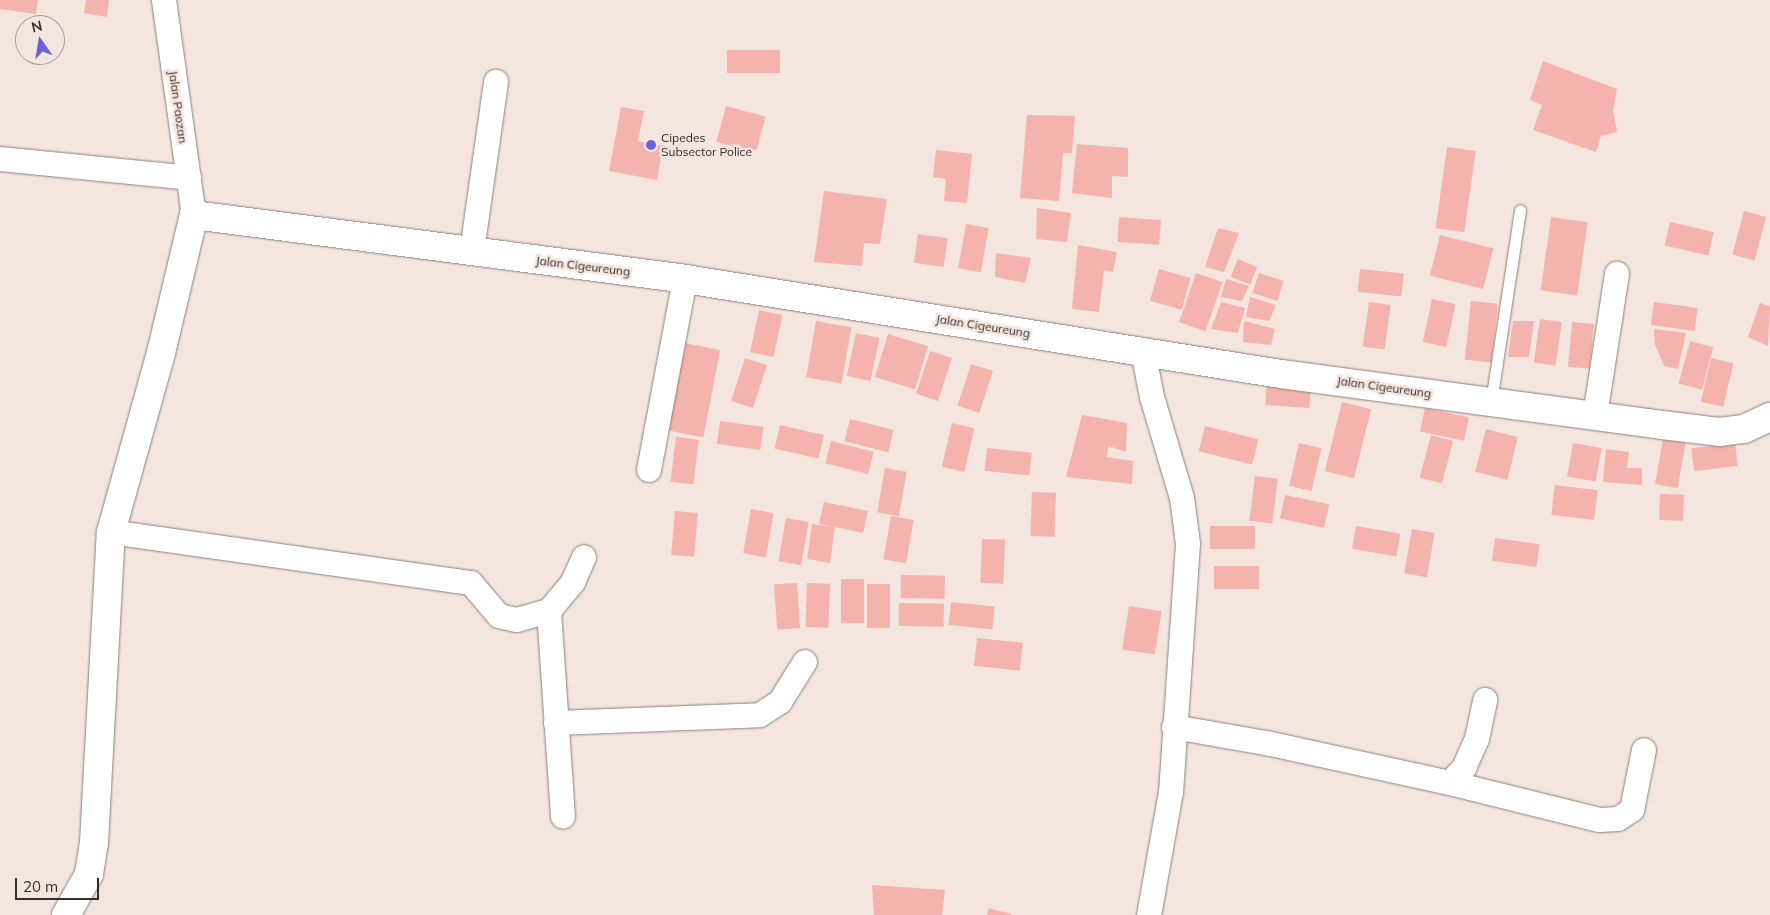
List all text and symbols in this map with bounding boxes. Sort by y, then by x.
north arrow [15,15,65,65]
text: N [30,16,44,36]
street label: Jalan Paozan [166,70,190,144]
place label: Cipedes Subsector Police [661,131,752,159]
marker: Cipedes Subsector Police [645,139,657,151]
street label: Jalan Cigeureung [535,253,631,279]
street label: Jalan Cigeureung [935,311,1031,341]
street label: Jalan Cigeureung [1336,373,1432,401]
scale bar [18,868,101,900]
text: 20 m [23,877,58,896]

